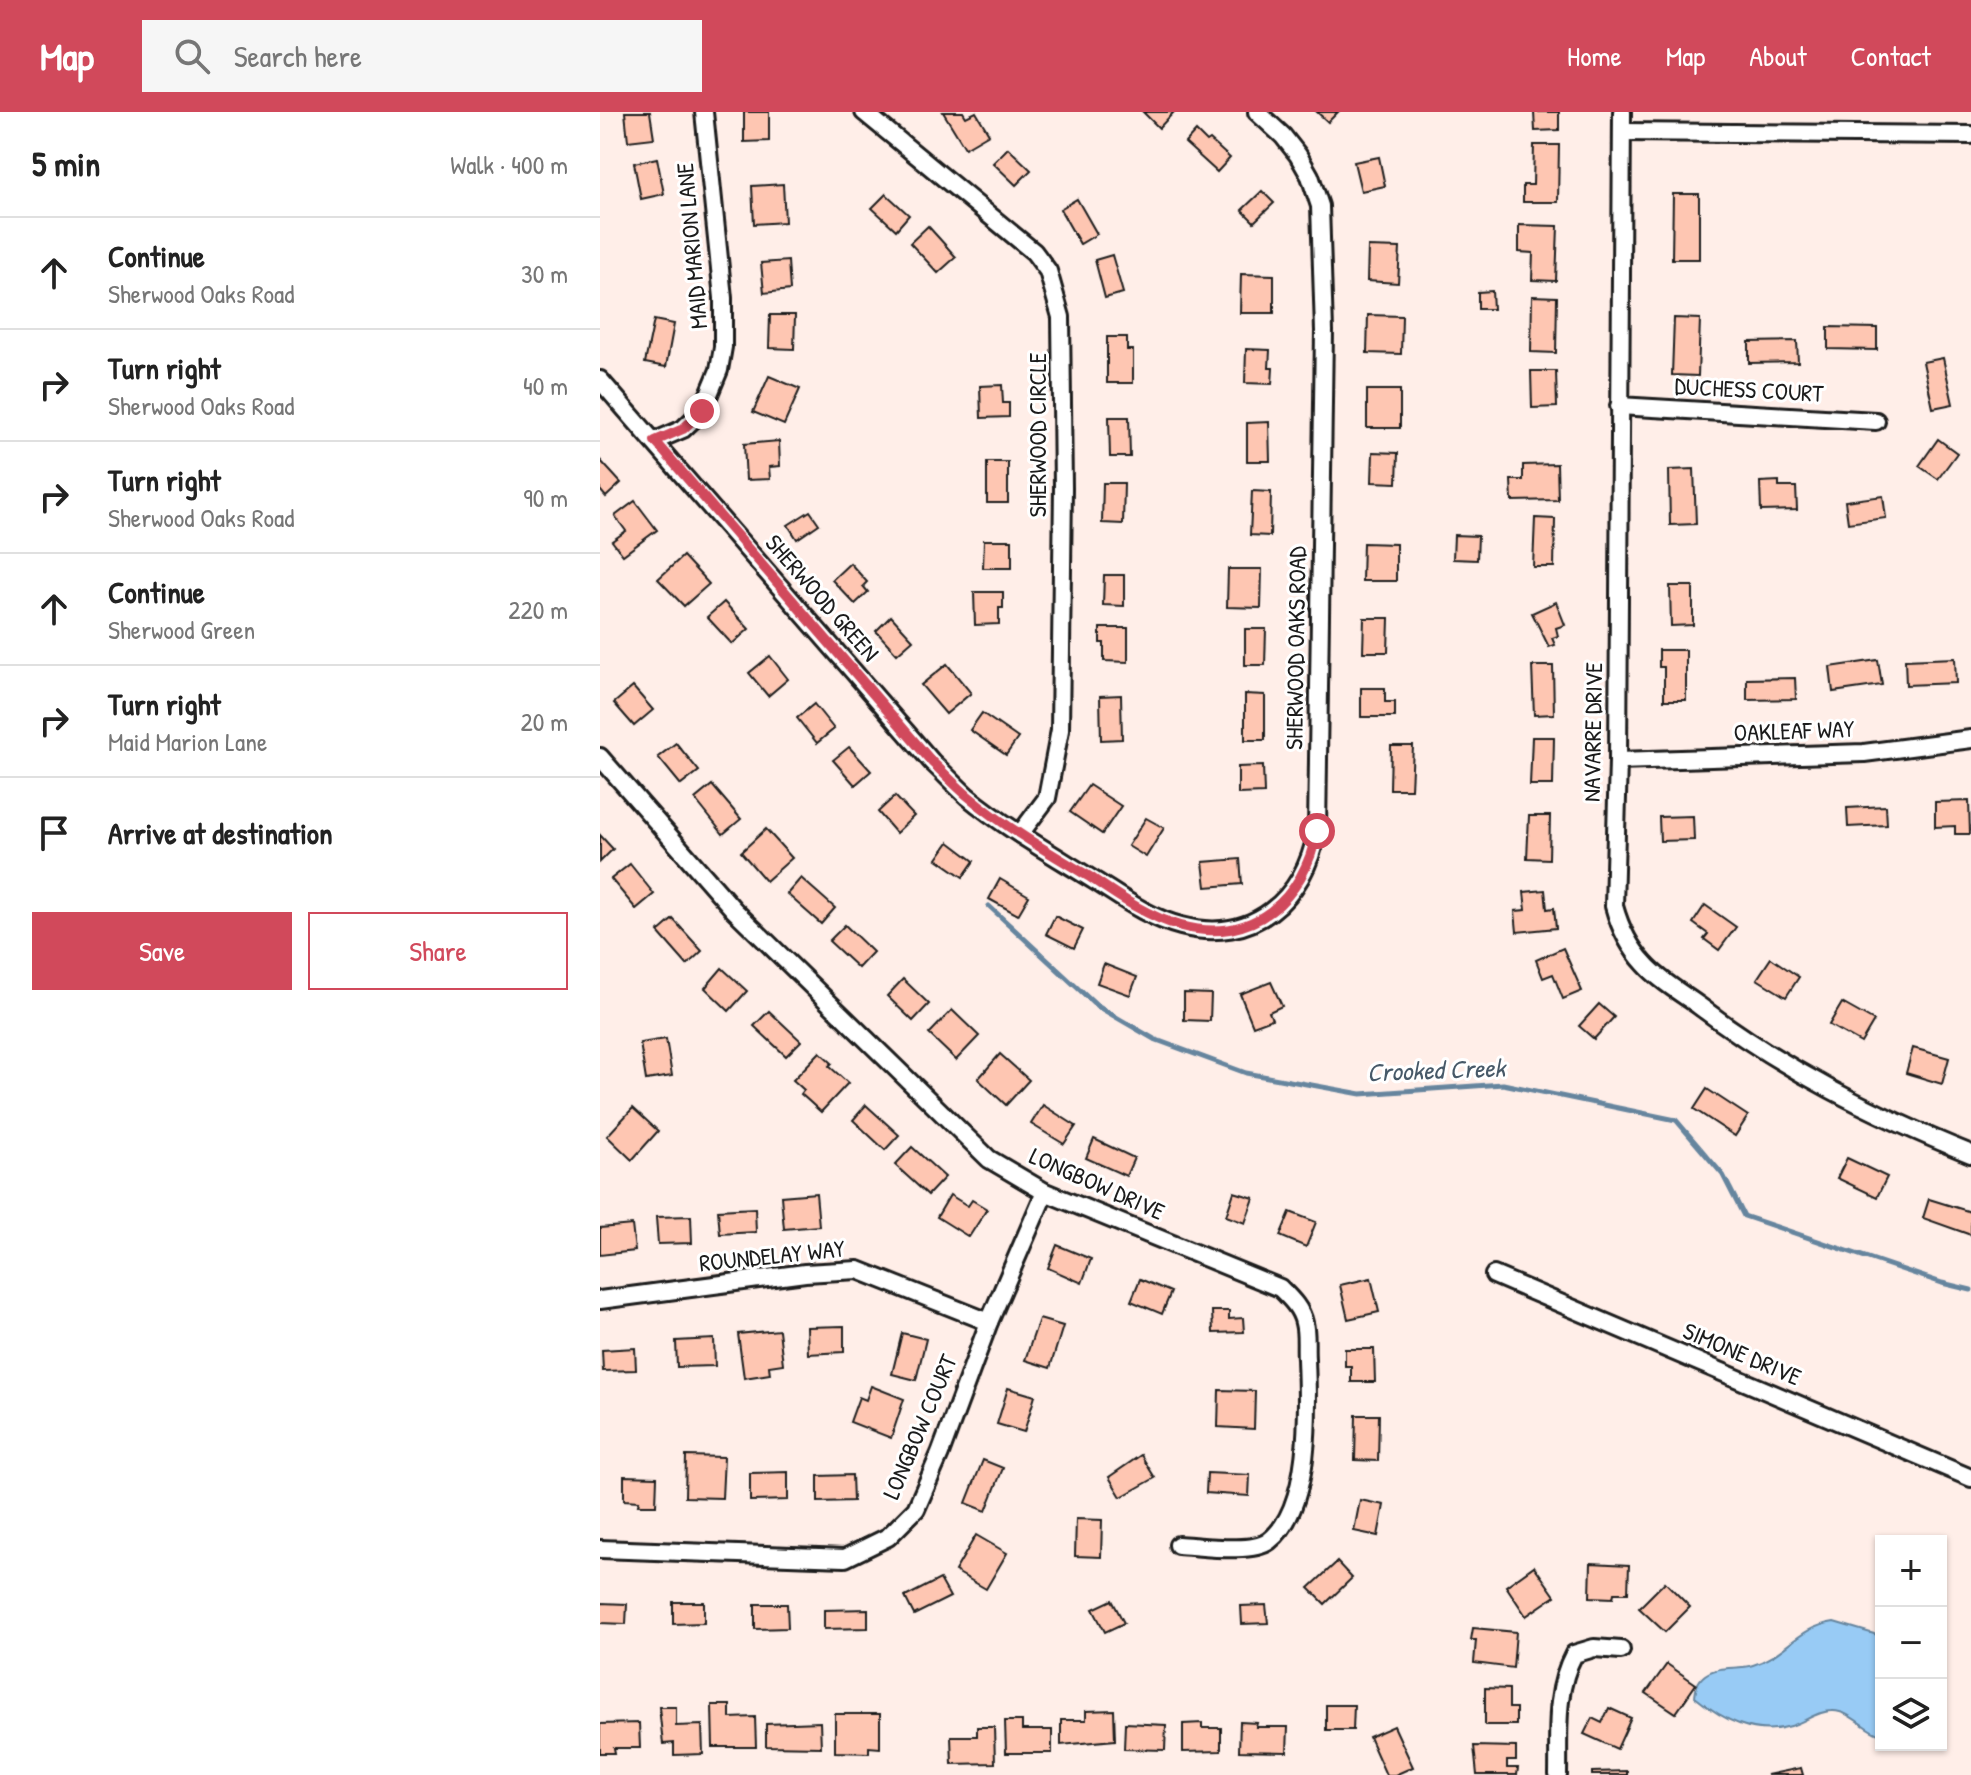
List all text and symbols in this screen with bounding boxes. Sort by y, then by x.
search box [142,20,702,92]
text: Map [40,30,94,82]
icon: search [170,34,214,78]
text: Search here [234,36,362,76]
text: Home [1567,37,1622,75]
text: Map [1666,37,1705,75]
text: About [1749,37,1807,75]
text: Contact [1851,37,1931,75]
text: 5 min [32,141,100,187]
text: Walk · 400 m [450,147,568,182]
street label: MAID MARION LANE [668,161,714,331]
text: Continue [108,236,205,276]
icon: ahead [32,251,76,295]
text: 30 m [521,256,568,291]
text: Sherwood Oaks Road [108,276,294,311]
text: Turn right [108,348,221,388]
street label: SHERWOOD CIRCLE [1021,352,1053,517]
icon: right [32,363,76,407]
text: 40 m [523,368,568,403]
street label: DUCHESS COURT [1674,369,1825,409]
text: Sherwood Oaks Road [108,388,294,423]
route end [684,393,720,429]
text: Turn right [108,460,221,500]
icon: right [32,475,76,519]
text: 90 m [523,480,568,515]
text: Sherwood Oaks Road [108,500,294,535]
street label: SHERWOOD GREEN [759,527,887,668]
street label: SHERWOOD OAKS ROAD [1277,545,1313,750]
text: Continue [108,572,205,612]
icon: ahead [32,587,76,631]
text: 220 m [508,592,568,627]
text: Sherwood Green [108,612,255,647]
street label: NAVARRE DRIVE [1575,662,1609,802]
text: Turn right [108,684,221,724]
icon: right [32,699,76,743]
text: 20 m [521,704,568,739]
street label: OAKLEAF WAY [1733,712,1855,748]
text: Maid Marion Lane [108,724,267,759]
icon: arrive [32,811,76,855]
text: Arrive at destination [108,813,333,853]
route start [1299,813,1335,849]
button: Save [32,912,292,990]
button: Share [308,912,568,990]
water label: Crooked Creek [1366,1050,1508,1089]
street label: LONGBOW DRIVE [1025,1139,1170,1227]
street label: ROUNDELAY WAY [698,1231,847,1279]
street label: SIMONE DRIVE [1679,1314,1807,1392]
street label: LONGBOW COURT [874,1349,964,1504]
map controls [1875,1535,1947,1751]
button: + [1875,1535,1947,1607]
button: − [1875,1607,1947,1679]
button: layers [1875,1679,1947,1751]

